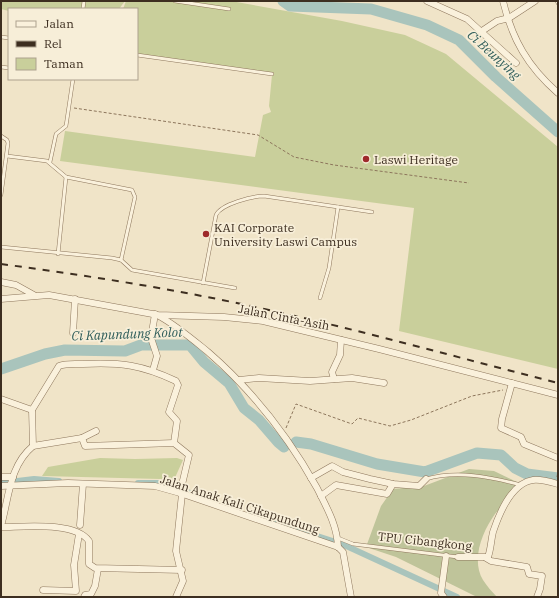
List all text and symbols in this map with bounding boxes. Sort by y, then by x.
legend [8,8,138,80]
text: Jalan [44,16,74,31]
water label: Ci Beunying [464,27,525,84]
text: Rel [44,36,62,51]
text: Taman [44,56,84,71]
place label: Laswi Heritage [374,152,458,167]
marker: Laswi Heritage [361,154,371,164]
place label: KAI Corporate University Laswi Campus [214,220,357,249]
marker: KAI Corporate University Laswi Campus [201,229,211,239]
street label: Jalan Cinta-Asih [237,301,331,333]
water label: Ci Kapundung Kolot [71,324,183,344]
street label: Jalan Anak Kali Cikapundung [159,471,322,537]
street label: TPU Cibangkong [377,529,473,553]

